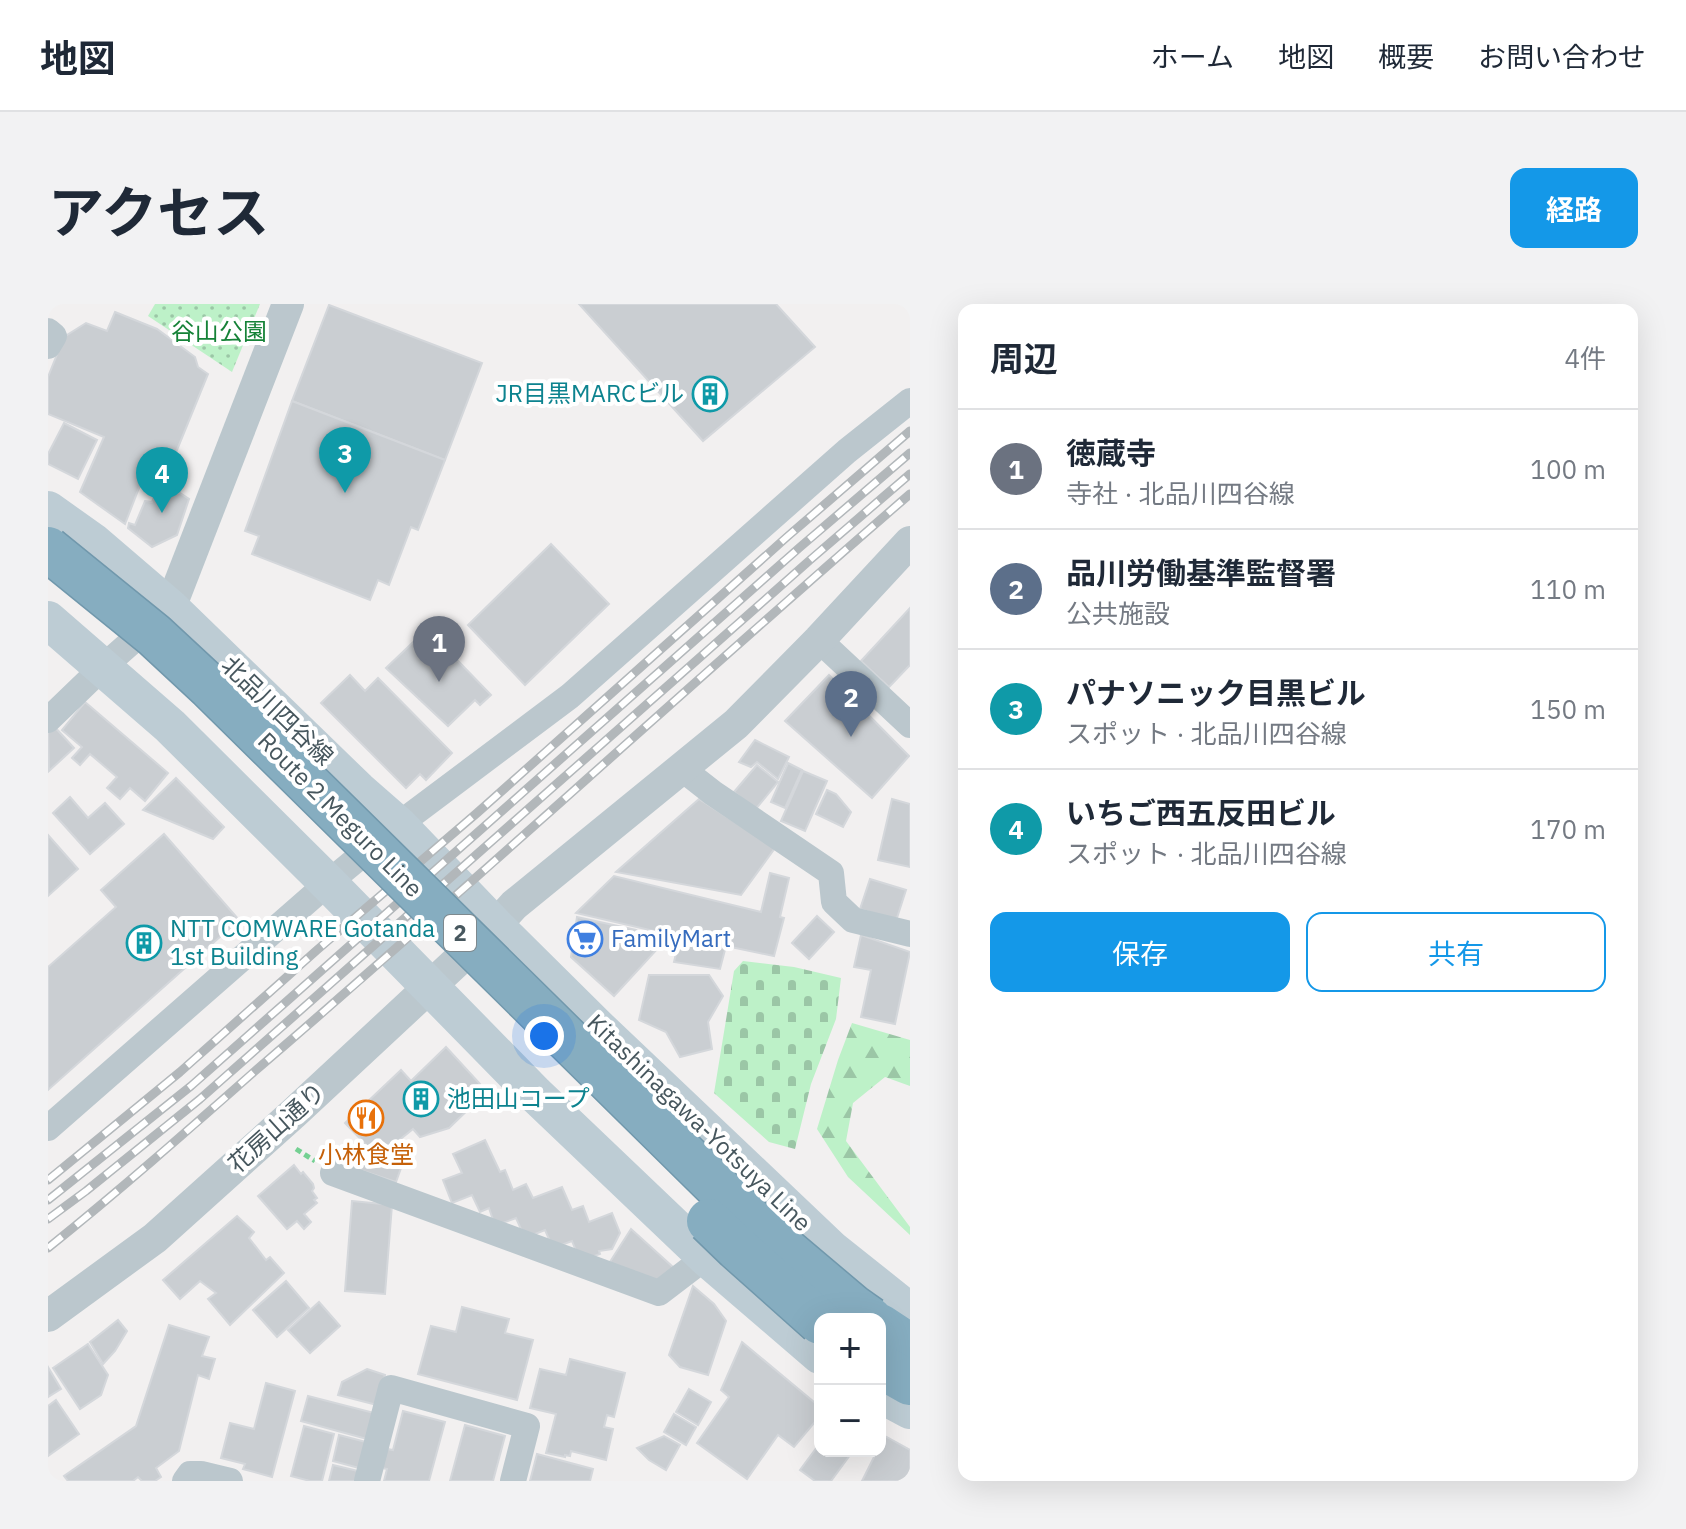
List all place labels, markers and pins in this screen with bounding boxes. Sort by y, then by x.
building icon: JR目黒MARCビル [691,375,729,413]
place label: JR目黒MARCビル [496,377,684,409]
pin: 3 [319,427,371,493]
pin: 4 [136,447,188,513]
pin: 1 [413,616,465,682]
pin: 2 [825,671,877,737]
place label: NTT COMWARE Gotanda 1st Building [170,912,435,972]
supermarket icon: FamilyMart [566,920,604,958]
place label: FamilyMart [611,922,731,954]
building icon: NTT COMWARE Gotanda 1st Building [125,924,163,962]
building icon: 池田山コープ [402,1080,440,1118]
place label: 池田山コープ [447,1082,590,1114]
restaurant icon: 小林食堂 [347,1099,385,1137]
place label: 小林食堂 [318,1138,414,1170]

